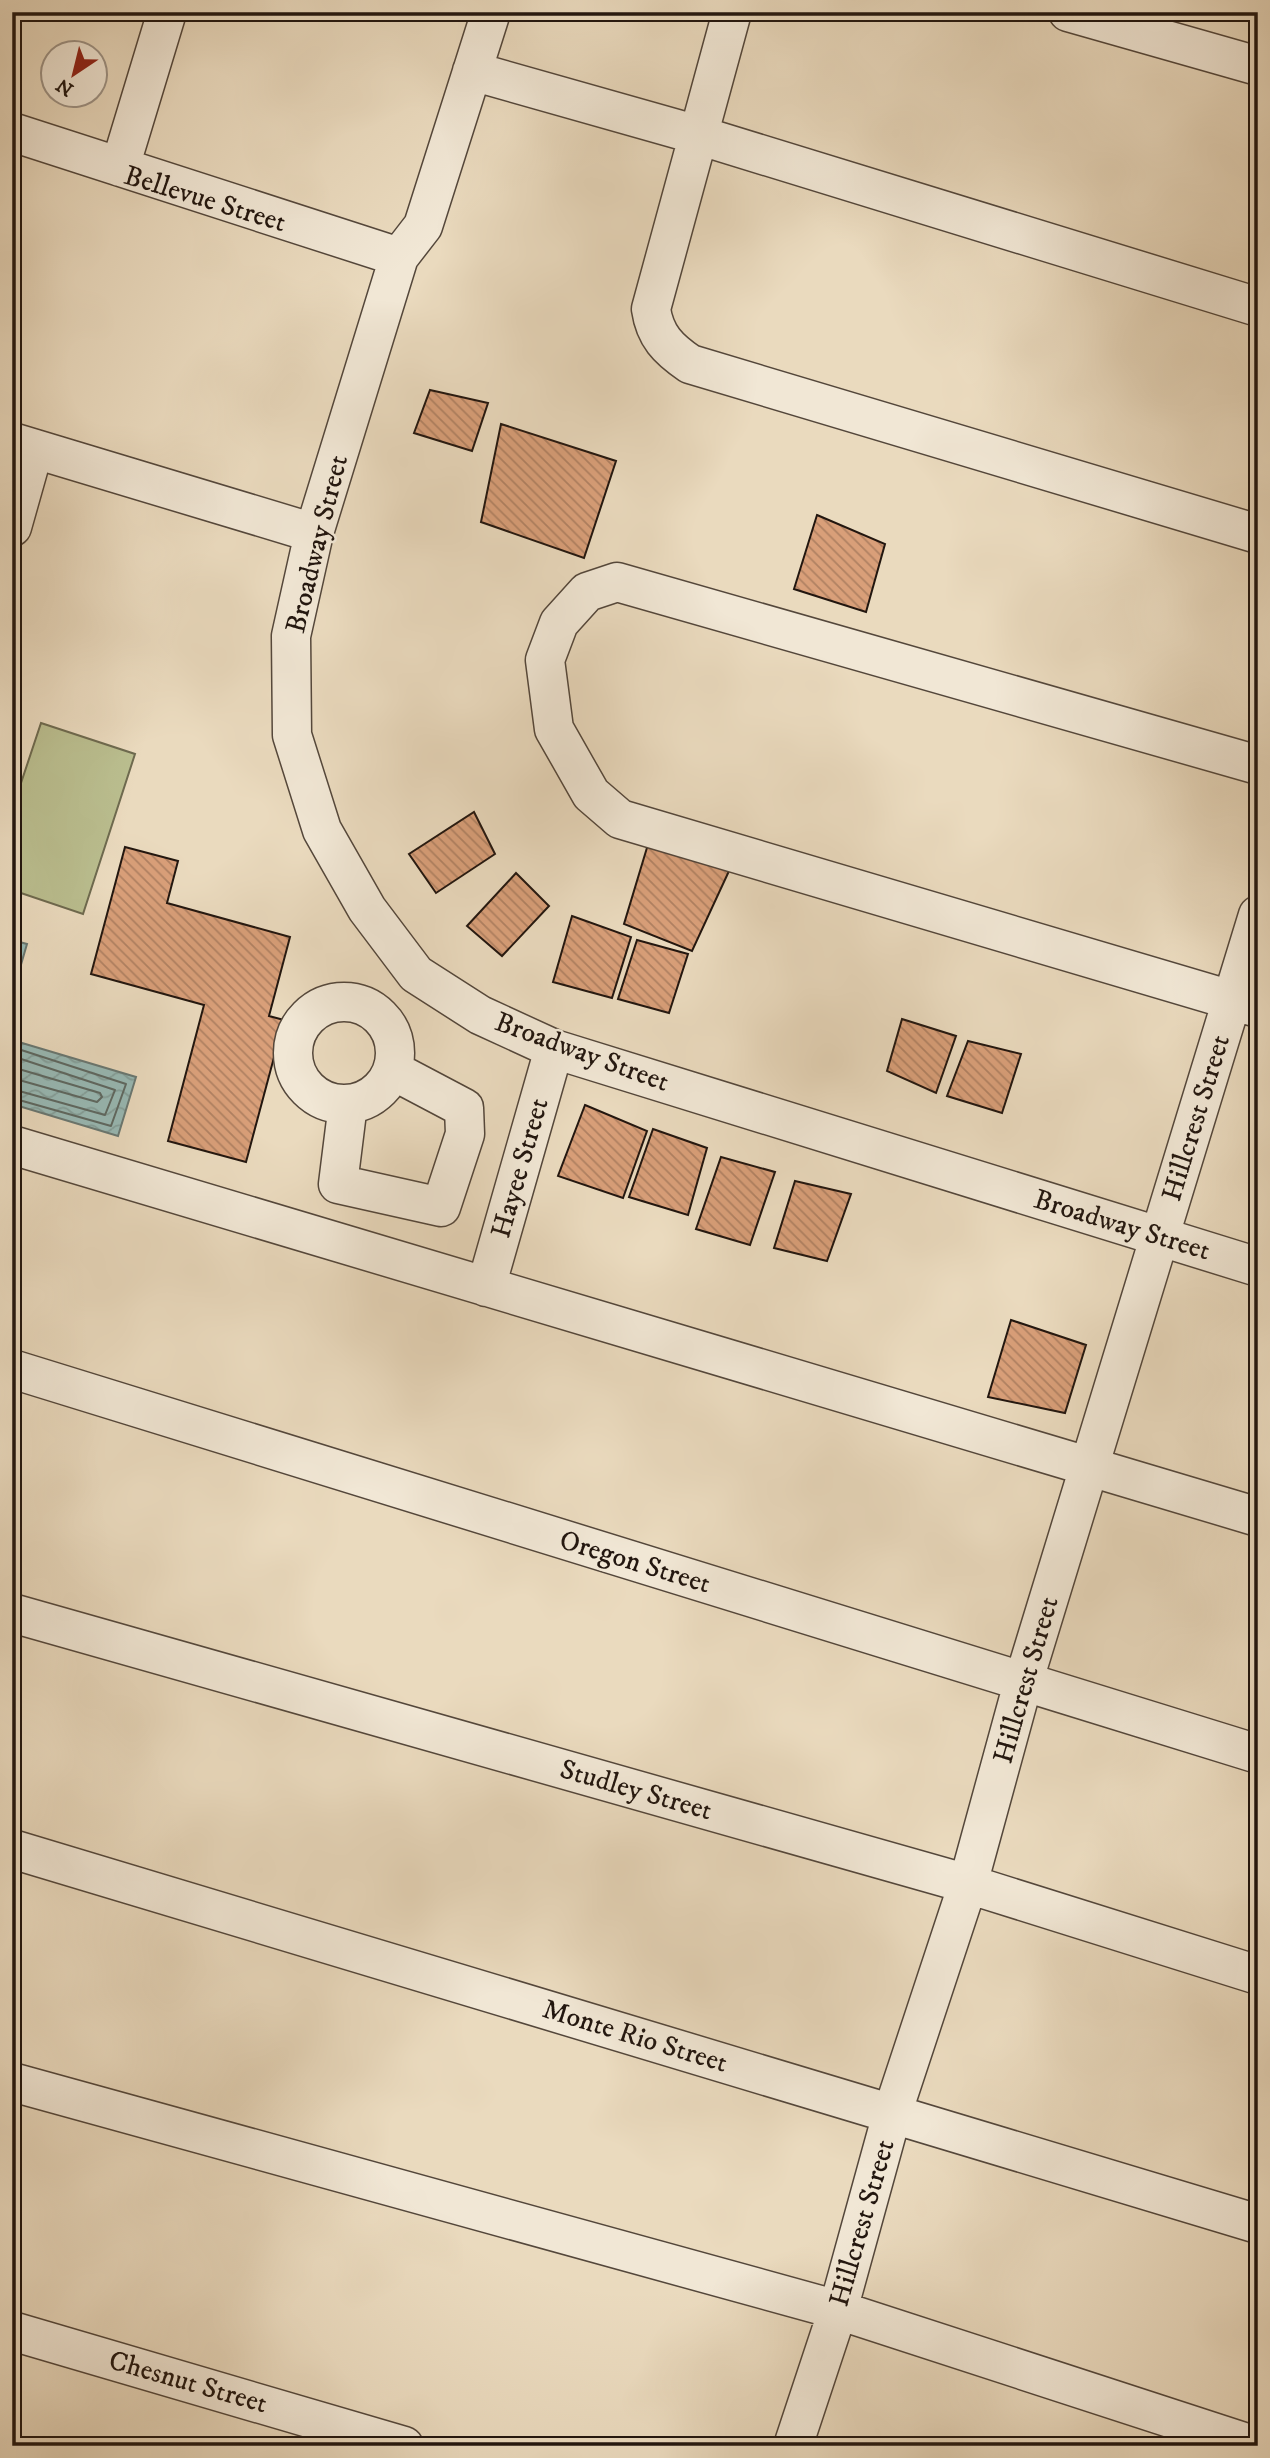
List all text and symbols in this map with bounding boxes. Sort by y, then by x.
north arrow [38,38,108,108]
text: N [52,73,78,101]
street label: Bellevue Street [120,158,290,240]
street label: Broadway Street [278,451,356,637]
street label: Broadway Street [490,1004,674,1100]
street label: Hillcrest Street [1154,1031,1238,1205]
street label: Hayee Street [483,1094,557,1242]
street label: Broadway Street [1030,1182,1214,1268]
street label: Oregon Street [555,1522,715,1602]
street label: Hillcrest Street [985,1592,1067,1768]
street label: Studley Street [556,1752,716,1828]
street label: Monte Rio Street [538,1991,732,2081]
street label: Hillcrest Street [821,2135,903,2311]
street label: Chesnut Street [105,2343,271,2421]

